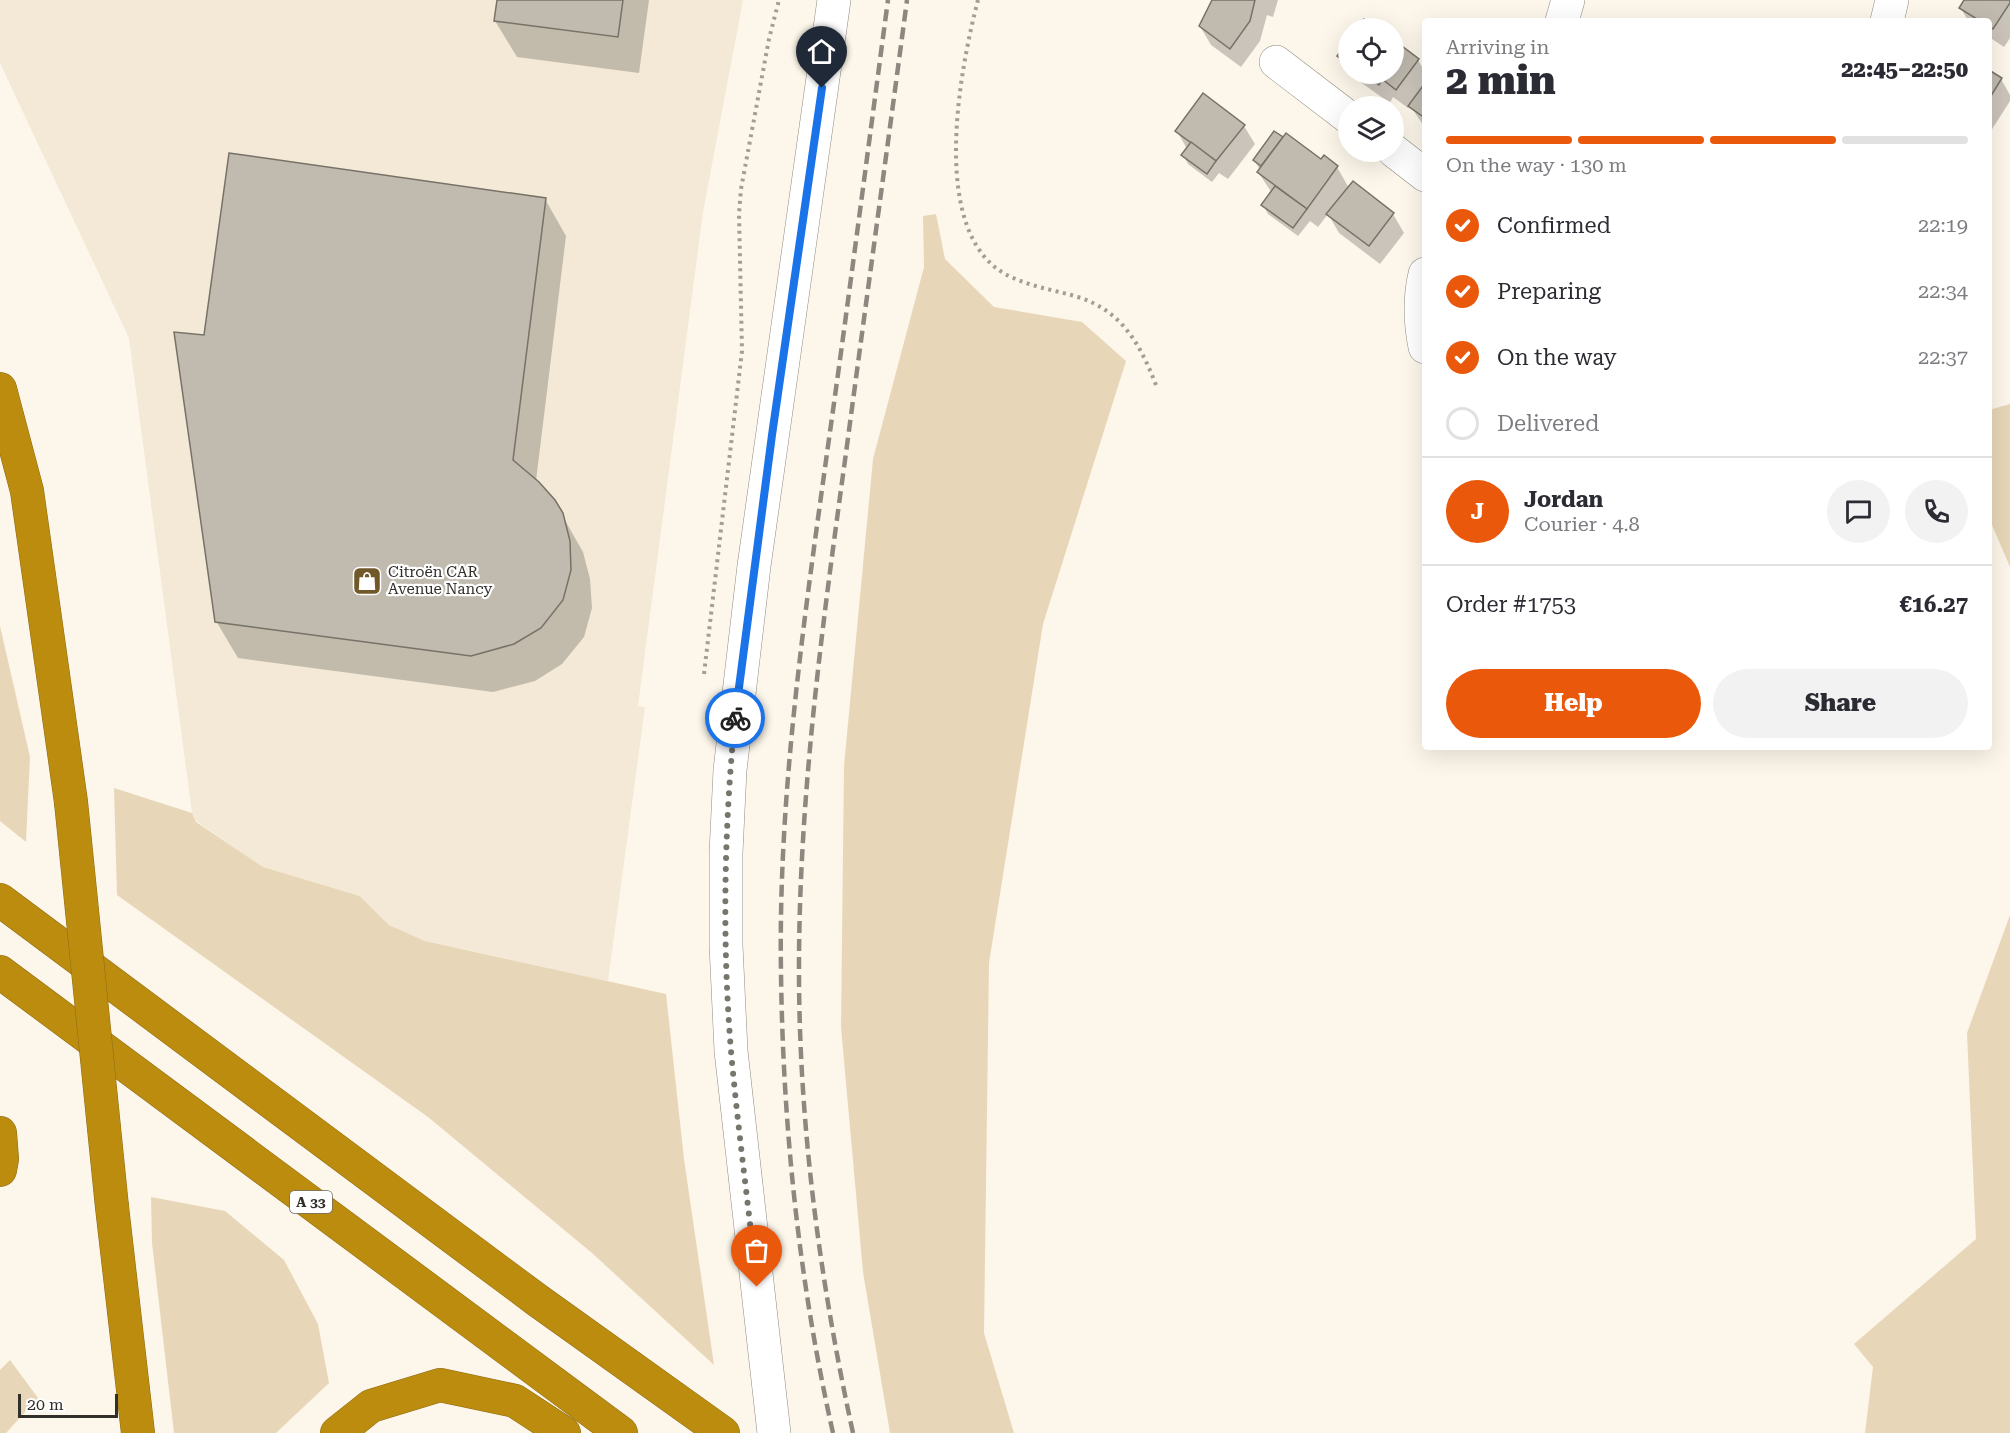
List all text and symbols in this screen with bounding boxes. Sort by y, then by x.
map controls [1338,18,1404,162]
button: locate [1338,18,1404,84]
pin [796,26,847,88]
icon: home [805,35,838,68]
text: Arriving in [1446,35,1549,59]
text: 22:45–22:50 [1841,57,1968,82]
text: 2 min [1446,58,1556,104]
button: layers [1338,96,1404,162]
text: On the way · 130 m [1446,153,1627,177]
icon: check [1446,209,1479,242]
text: Confirmed [1497,213,1611,238]
text: 22:19 [1918,213,1968,237]
icon: check [1446,275,1479,308]
text: Preparing [1497,279,1601,304]
text: 22:34 [1918,279,1968,303]
icon: check [1446,341,1479,374]
text: On the way [1497,345,1617,370]
text: 22:37 [1918,345,1968,369]
text: Delivered [1497,411,1599,436]
button: chat [1827,480,1890,543]
button: phone [1905,480,1968,543]
text: Jordan [1524,487,1603,512]
text: J [1471,499,1484,524]
text: Courier · 4.8 [1524,512,1640,536]
place label: Citroën CAR Avenue Nancy [388,563,493,598]
shop icon: Citroën CAR Avenue Nancy [351,565,383,597]
text: Order #1753 [1446,592,1576,617]
text: €16.27 [1899,592,1968,617]
button: Help [1446,669,1701,738]
button: Share [1713,669,1968,738]
courier [705,688,765,748]
icon: bike [719,702,752,735]
road number: A 33 [290,1191,332,1213]
pin [731,1225,782,1287]
icon: bag [740,1234,773,1267]
scale bar [18,1391,118,1418]
text: 20 m [27,1395,64,1414]

